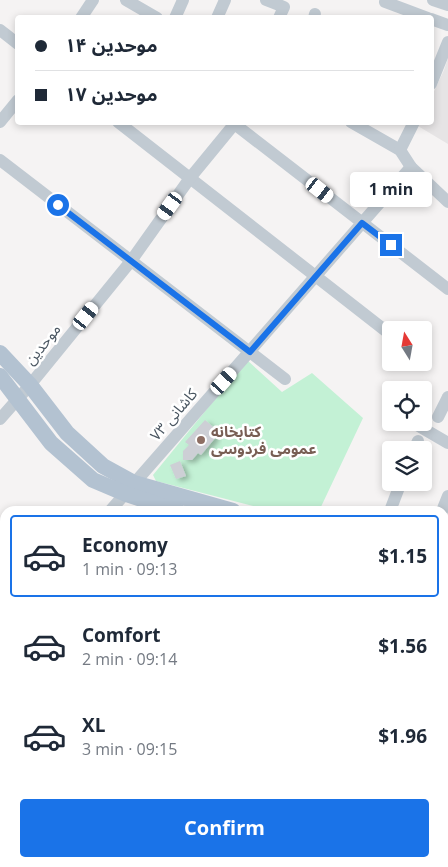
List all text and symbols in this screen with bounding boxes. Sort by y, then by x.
text: موحدین ۱۴ [65,32,158,58]
text: موحدین ۱۷ [65,81,158,107]
callout: 1 min [350,172,432,208]
car [303,175,336,205]
text: 1 min [369,178,413,200]
car [155,189,184,223]
route start [47,194,69,216]
route end [380,234,402,256]
car [70,300,101,332]
street label: موحدین [19,319,65,369]
north arrow [382,321,432,371]
map controls [382,321,432,491]
car [208,365,239,397]
button: locate [382,381,432,431]
street label: کاشانی ۷۳ [145,383,202,444]
place label: کتابخانه عمومی فردوسی [211,421,317,458]
marker: کتابخانه عمومی فردوسی [195,434,207,446]
button: layers [382,441,432,491]
text: Economy [82,532,168,558]
icon: car [22,534,67,579]
text: $1.15 [378,543,427,569]
text: 1 min · 09:13 [82,558,177,580]
text: Comfort [82,622,161,648]
icon: car [22,624,67,669]
text: $1.56 [378,633,427,659]
text: 2 min · 09:14 [82,648,177,670]
text: XL [82,712,105,738]
icon: car [22,714,67,759]
text: $1.96 [378,723,427,749]
text: 3 min · 09:15 [82,738,177,760]
button: Confirm [20,799,429,857]

